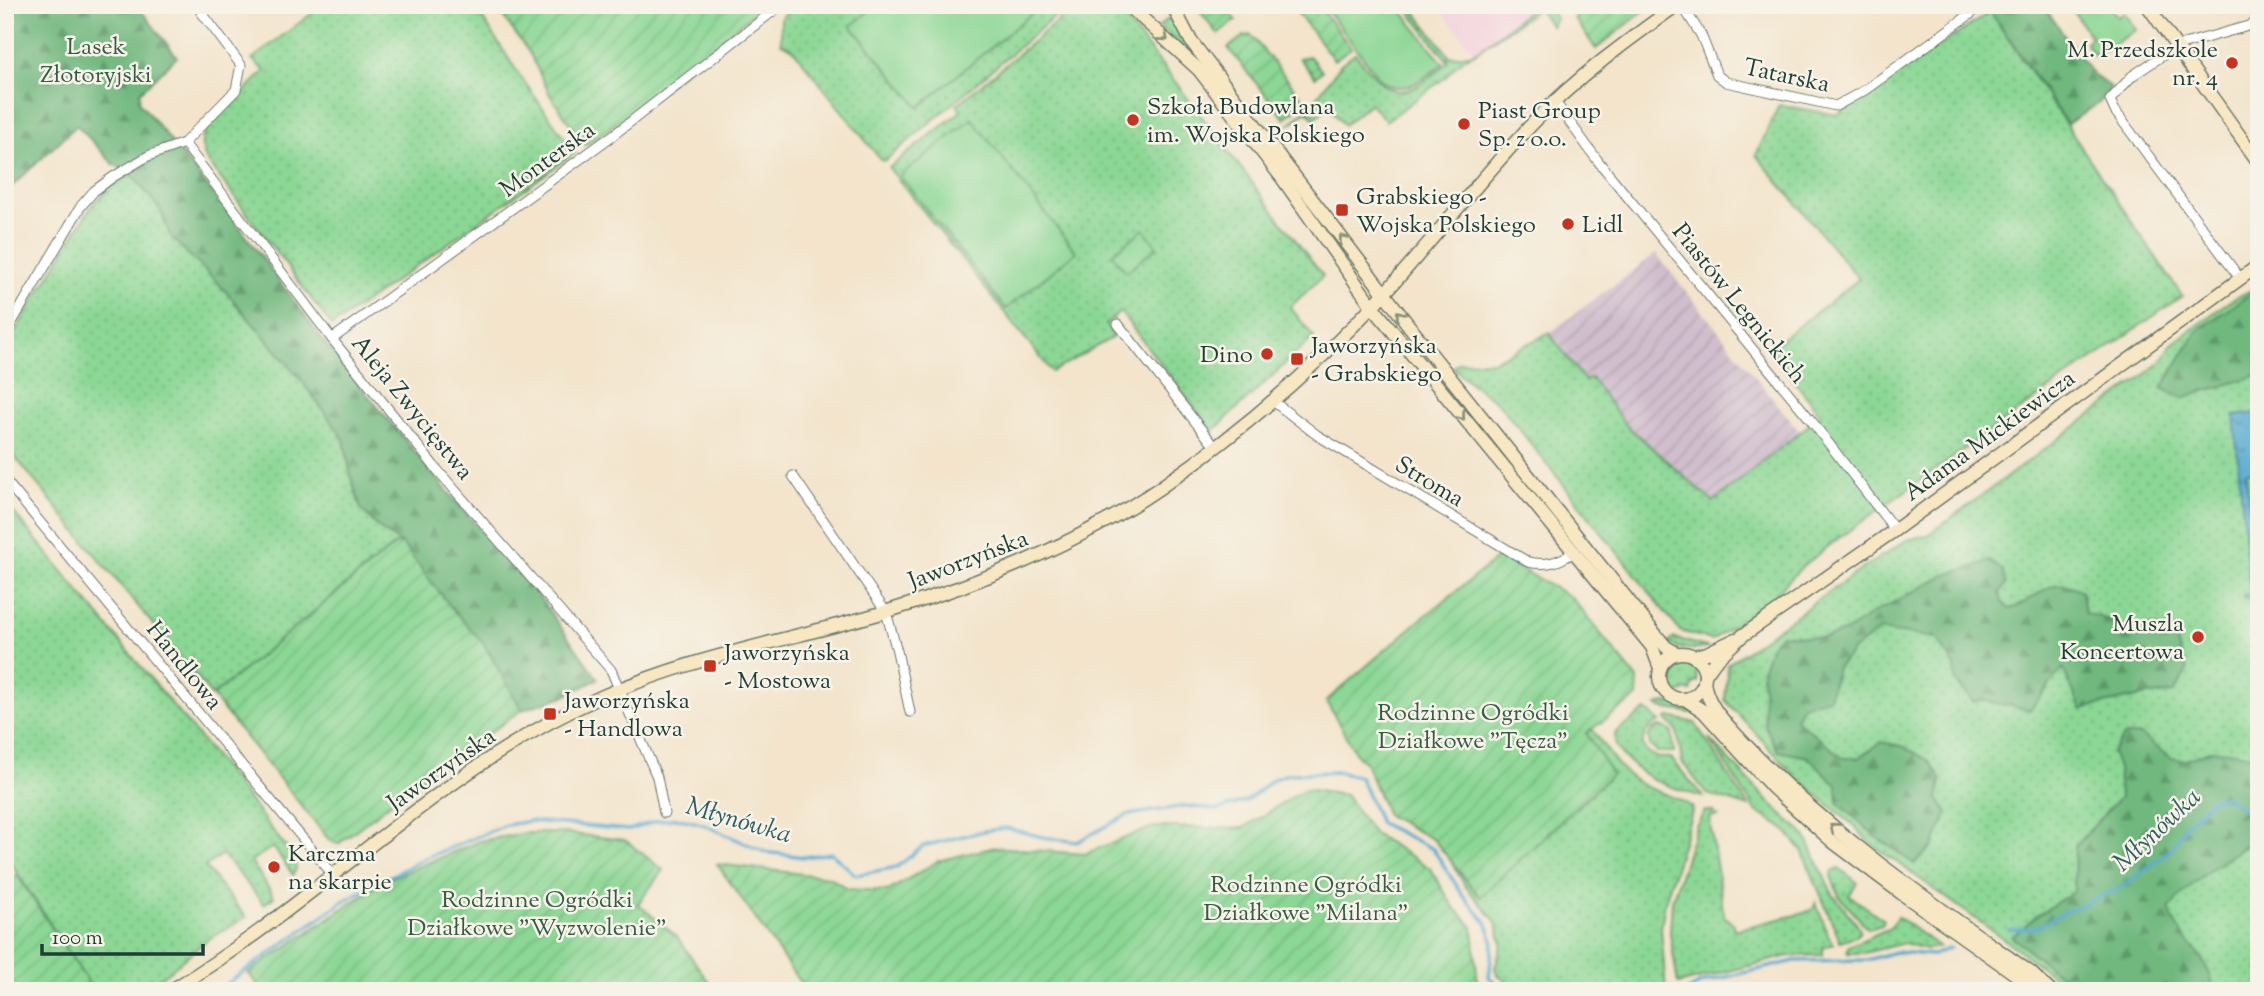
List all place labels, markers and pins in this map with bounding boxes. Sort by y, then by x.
place label: M. Przedszkole nr. 4 [2067,34,2218,96]
marker: M. Przedszkole nr. 4 [2224,55,2240,71]
place label: Szkoła Budowlana im. Wojska Polskiego [1147,91,1365,153]
place label: Piast Group Sp. z o.o. [1478,95,1601,157]
marker: Szkoła Budowlana im. Wojska Polskiego [1125,112,1141,128]
marker: Piast Group Sp. z o.o. [1456,116,1472,132]
place label: Grabskiego - Wojska Polskiego [1356,181,1536,243]
marker: Grabskiego - Wojska Polskiego [1334,202,1350,218]
place label: Lidl [1582,209,1624,243]
marker: Lidl [1560,216,1576,232]
place label: Jaworzyńska - Grabskiego [1309,330,1442,392]
place label: Dino [1200,339,1253,373]
marker: Dino [1259,346,1275,362]
marker: Jaworzyńska - Grabskiego [1289,351,1305,367]
place label: Muszla Koncertowa [2060,608,2184,670]
marker: Muszla Koncertowa [2190,629,2206,645]
place label: Jaworzyńska - Mostowa [722,637,850,699]
marker: Jaworzyńska - Mostowa [702,658,718,674]
place label: Jaworzyńska - Handlowa [562,685,690,747]
marker: Jaworzyńska - Handlowa [542,706,558,722]
place label: Karczma na skarpie [288,838,392,900]
marker: Karczma na skarpie [266,859,282,875]

